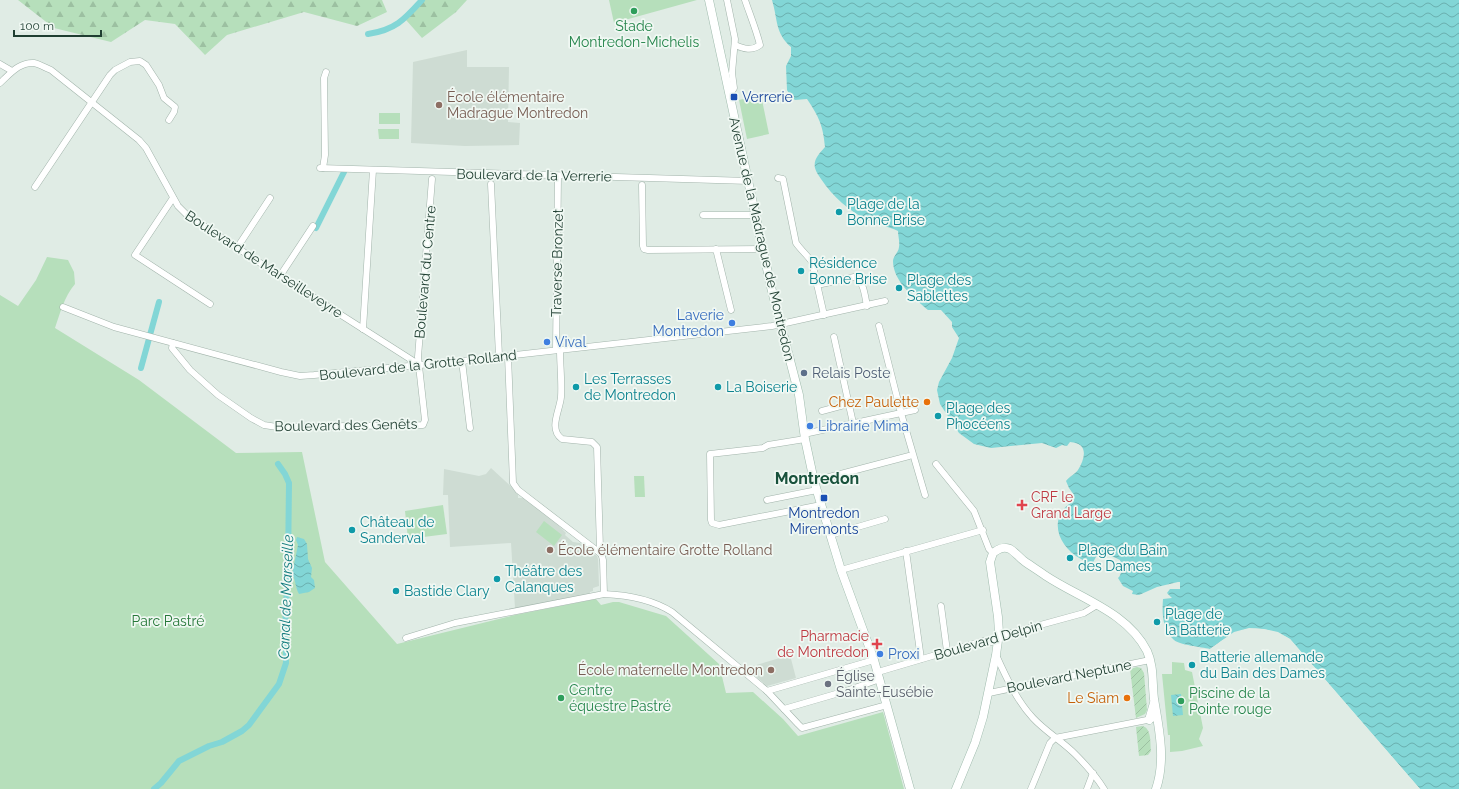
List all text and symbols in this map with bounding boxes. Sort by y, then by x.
marker: Stade Montredon-Michelis [629,6,639,16]
scale bar [14,12,101,38]
place label: Stade Montredon-Michelis [569,18,699,50]
text: 100 m [20,19,54,33]
place label: École élémentaire Madrague Montredon [447,88,588,121]
place label: Verrerie [742,89,793,105]
marker: Verrerie [729,92,739,102]
marker: École élémentaire Madrague Montredon [434,100,444,110]
street label: Avenue de la Madrague de Montredon [726,115,798,363]
street label: Boulevard de la Verrerie [456,166,612,184]
place label: Plage de la Bonne Brise [847,196,925,228]
street label: Boulevard du Centre [411,205,439,339]
street label: Boulevard de Marseilleveyre [182,207,346,321]
marker: Plage de la Bonne Brise [834,207,844,217]
street label: Traverse Bronzet [548,208,566,317]
place label: Résidence Bonne Brise [809,255,887,287]
marker: Résidence Bonne Brise [796,266,806,276]
place label: Plage des Sablettes [907,272,972,304]
marker: Plage des Sablettes [894,283,904,293]
place label: Laverie Montredon [653,307,724,339]
marker: Laverie Montredon [727,318,737,328]
place label: Vival [555,334,586,350]
marker: Vival [542,337,552,347]
street label: Boulevard de la Grotte Rolland [318,347,518,383]
place label: Relais Poste [812,365,890,381]
marker: Relais Poste [799,368,809,378]
place label: Les Terrasses de Montredon [584,371,676,403]
place label: La Boiserie [726,379,797,395]
marker: Les Terrasses de Montredon [571,382,581,392]
marker: La Boiserie [713,382,723,392]
place label: Chez Paulette [829,394,919,410]
marker: Chez Paulette [922,397,932,407]
place label: Plage des Phocéens [946,400,1011,432]
marker: Plage des Phocéens [933,411,943,421]
street label: Boulevard des Genêts [274,416,418,434]
place label: Librairie Mima [818,418,909,434]
marker: Librairie Mima [805,421,815,431]
district label: Montredon [775,469,859,488]
place label: CRF le Grand Large [1031,489,1111,521]
marker: Montredon Miremonts [819,493,829,503]
marker: CRF le Grand Large [1016,499,1028,511]
place label: Montredon Miremonts [788,505,860,537]
place label: Château de Sanderval [360,514,435,546]
marker: Château de Sanderval [347,525,357,535]
water label: Canal de Marseille [275,534,297,660]
place label: École élémentaire Grotte Rolland [558,541,772,558]
place label: Plage du Bain des Dames [1078,542,1167,574]
marker: École élémentaire Grotte Rolland [545,545,555,555]
marker: Plage du Bain des Dames [1065,553,1075,563]
place label: Théâtre des Calanques [505,563,583,595]
marker: Théâtre des Calanques [492,574,502,584]
place label: Bastide Clary [404,583,490,599]
marker: Bastide Clary [391,586,401,596]
place label: Plage de la Batterie [1165,606,1231,638]
park label: Parc Pastré [132,613,204,629]
street label: Boulevard Delpin [932,617,1044,663]
marker: Plage de la Batterie [1152,617,1162,627]
place label: Pharmacie de Montredon [777,628,869,660]
marker: Pharmacie de Montredon [872,639,882,649]
place label: Proxi [888,646,920,662]
marker: Proxi [875,649,885,659]
place label: Batterie allemande du Bain des Dames [1200,649,1325,681]
street label: Boulevard Neptune [1005,656,1133,696]
marker: Batterie allemande du Bain des Dames [1187,660,1197,670]
place label: École maternelle Montredon [578,661,763,678]
marker: École maternelle Montredon [766,665,776,675]
place label: Église Sainte-Eusébie [836,667,934,700]
marker: Église Sainte-Eusébie [823,679,833,689]
place label: Centre équestre Pastré [569,682,671,714]
place label: Piscine de la Pointe rouge [1189,685,1272,717]
place label: Le Siam [1067,690,1119,706]
marker: Centre équestre Pastré [556,693,566,703]
marker: Le Siam [1122,693,1132,703]
marker: Piscine de la Pointe rouge [1176,696,1186,706]

